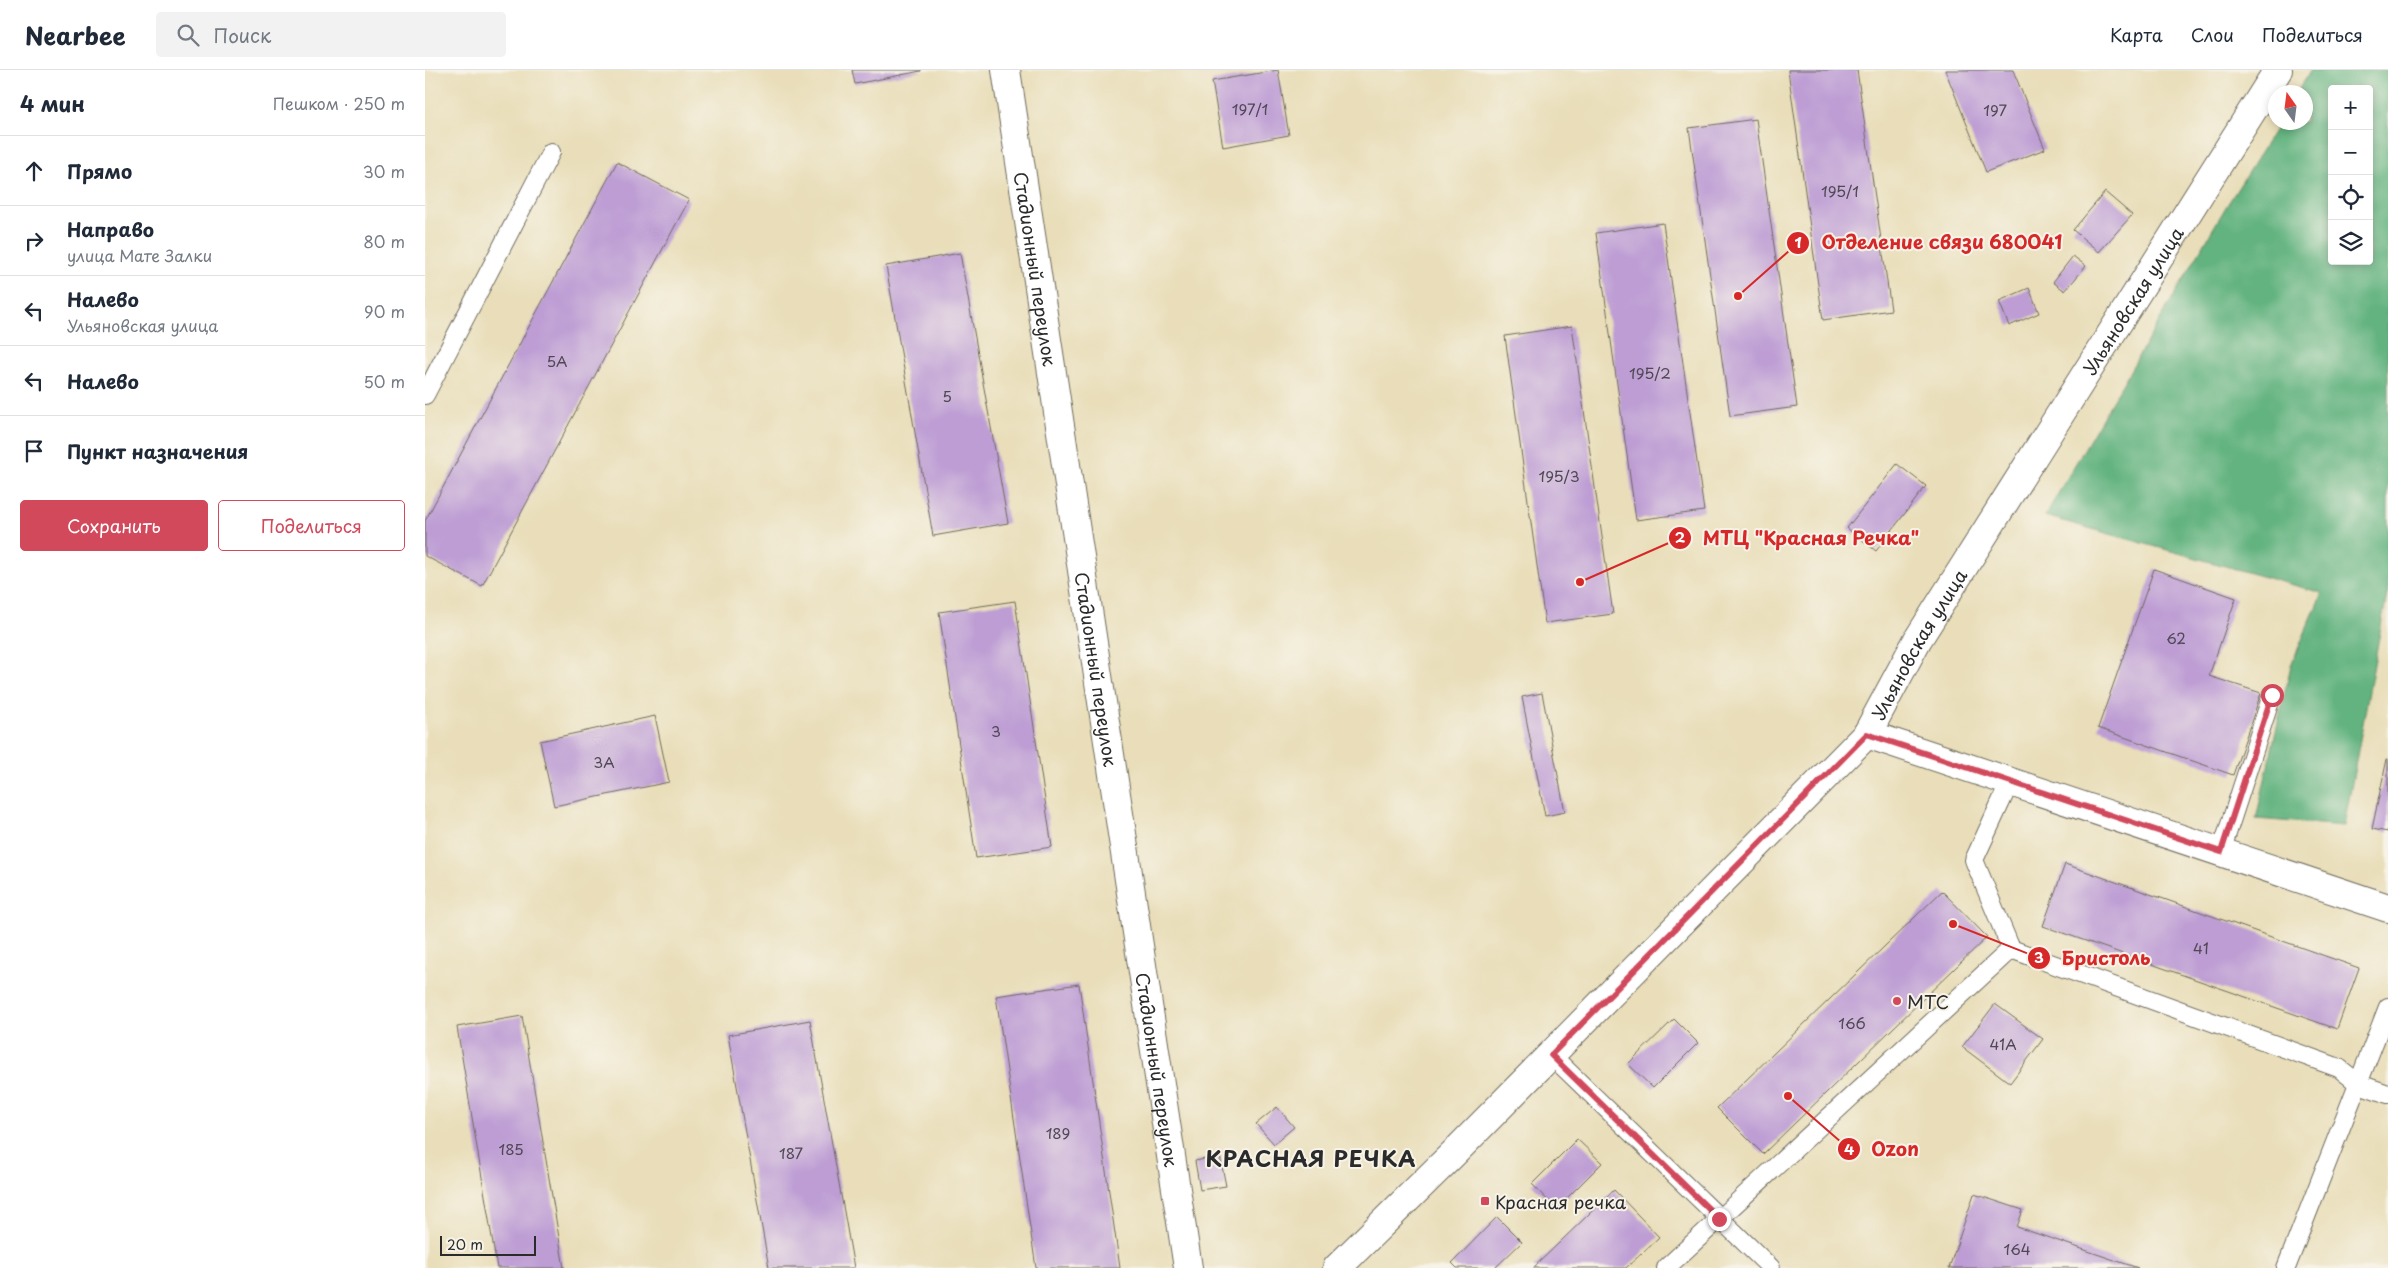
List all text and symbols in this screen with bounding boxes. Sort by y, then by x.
search box [156,12,506,57]
text: Nearbee [25,17,126,53]
icon: search [174,21,202,49]
text: Поиск [214,21,271,49]
text: Карта [2110,21,2163,48]
text: Слои [2191,21,2234,48]
text: Поделиться [2262,21,2363,48]
north arrow [2268,85,2313,130]
map controls [2328,85,2373,265]
button: + [2328,85,2373,130]
text: 4 мин [20,87,85,119]
text: Пешком · 250 m [273,91,405,115]
house number: 197/1 [1232,97,1268,120]
house number: 197 [1983,98,2007,121]
button: − [2328,130,2373,175]
icon: ahead [20,157,48,185]
text: Прямо [67,157,132,185]
text: 30 m [363,159,405,183]
street label: Стадионный переулок [1008,170,1064,368]
button: locate [2328,175,2373,220]
house number: 195/1 [1821,179,1859,202]
text: Направо [67,215,154,243]
button: layers [2328,220,2373,265]
street label: Ульяновская улица [2075,221,2190,380]
callout: Отделение связи 680041 [1786,226,2073,260]
icon: right [20,227,48,255]
text: Отделение связи 680041 [1821,227,2063,255]
text: 80 m [363,229,405,253]
text: 1 [1794,230,1802,253]
text: улица Мате Залки [67,243,212,267]
text: Налево [67,285,139,313]
icon: left [20,297,48,325]
text: 90 m [364,299,405,323]
text: Ульяновская улица [67,313,218,337]
house number: 5А [546,349,568,372]
house number: 195/2 [1629,361,1671,384]
icon: left [20,367,48,395]
text: Налево [67,367,139,395]
text: 50 m [364,369,405,393]
house number: 5 [942,384,952,407]
icon: arrive [20,437,48,465]
text: Пункт назначения [67,437,248,465]
house number: 195/3 [1538,464,1580,487]
button: Сохранить [20,500,208,551]
button: Поделиться [218,500,405,551]
callout: МТЦ "Красная Речка" [1667,521,1930,555]
text: МТЦ "Красная Речка" [1703,523,1919,551]
text: 2 [1675,525,1686,548]
street label: Ульяновская улица [1864,563,1973,724]
street label: Стадионный переулок [1069,570,1125,768]
house number: 62 [2166,626,2186,649]
route start [2261,684,2284,707]
house number: 3 [991,719,1001,742]
house number: 3А [593,750,615,773]
house number: 41 [2193,936,2209,959]
callout: Бристоль [2027,941,2160,975]
text: Бристоль [2062,943,2150,971]
text: 3 [2034,945,2044,968]
street label: Стадионный переулок [1130,971,1186,1169]
place label: МТС [1907,988,1949,1015]
marker: МТС [1891,995,1903,1007]
house number: 166 [1838,1011,1866,1034]
house number: 41А [1989,1032,2017,1055]
house number: 189 [1046,1121,1070,1144]
callout: Ozon [1836,1132,1929,1166]
text: Ozon [1871,1134,1919,1162]
house number: 185 [498,1137,524,1160]
text: 4 [1844,1137,1854,1160]
house number: 187 [779,1141,803,1164]
district label: КРАСНАЯ РЕЧКА [1205,1141,1417,1174]
place label: Красная речка [1495,1188,1627,1215]
marker: Красная речка [1479,1195,1491,1207]
route end [1708,1208,1731,1231]
scale bar [440,1233,536,1256]
text: 20 m [447,1234,483,1255]
house number: 164 [2003,1237,2031,1260]

